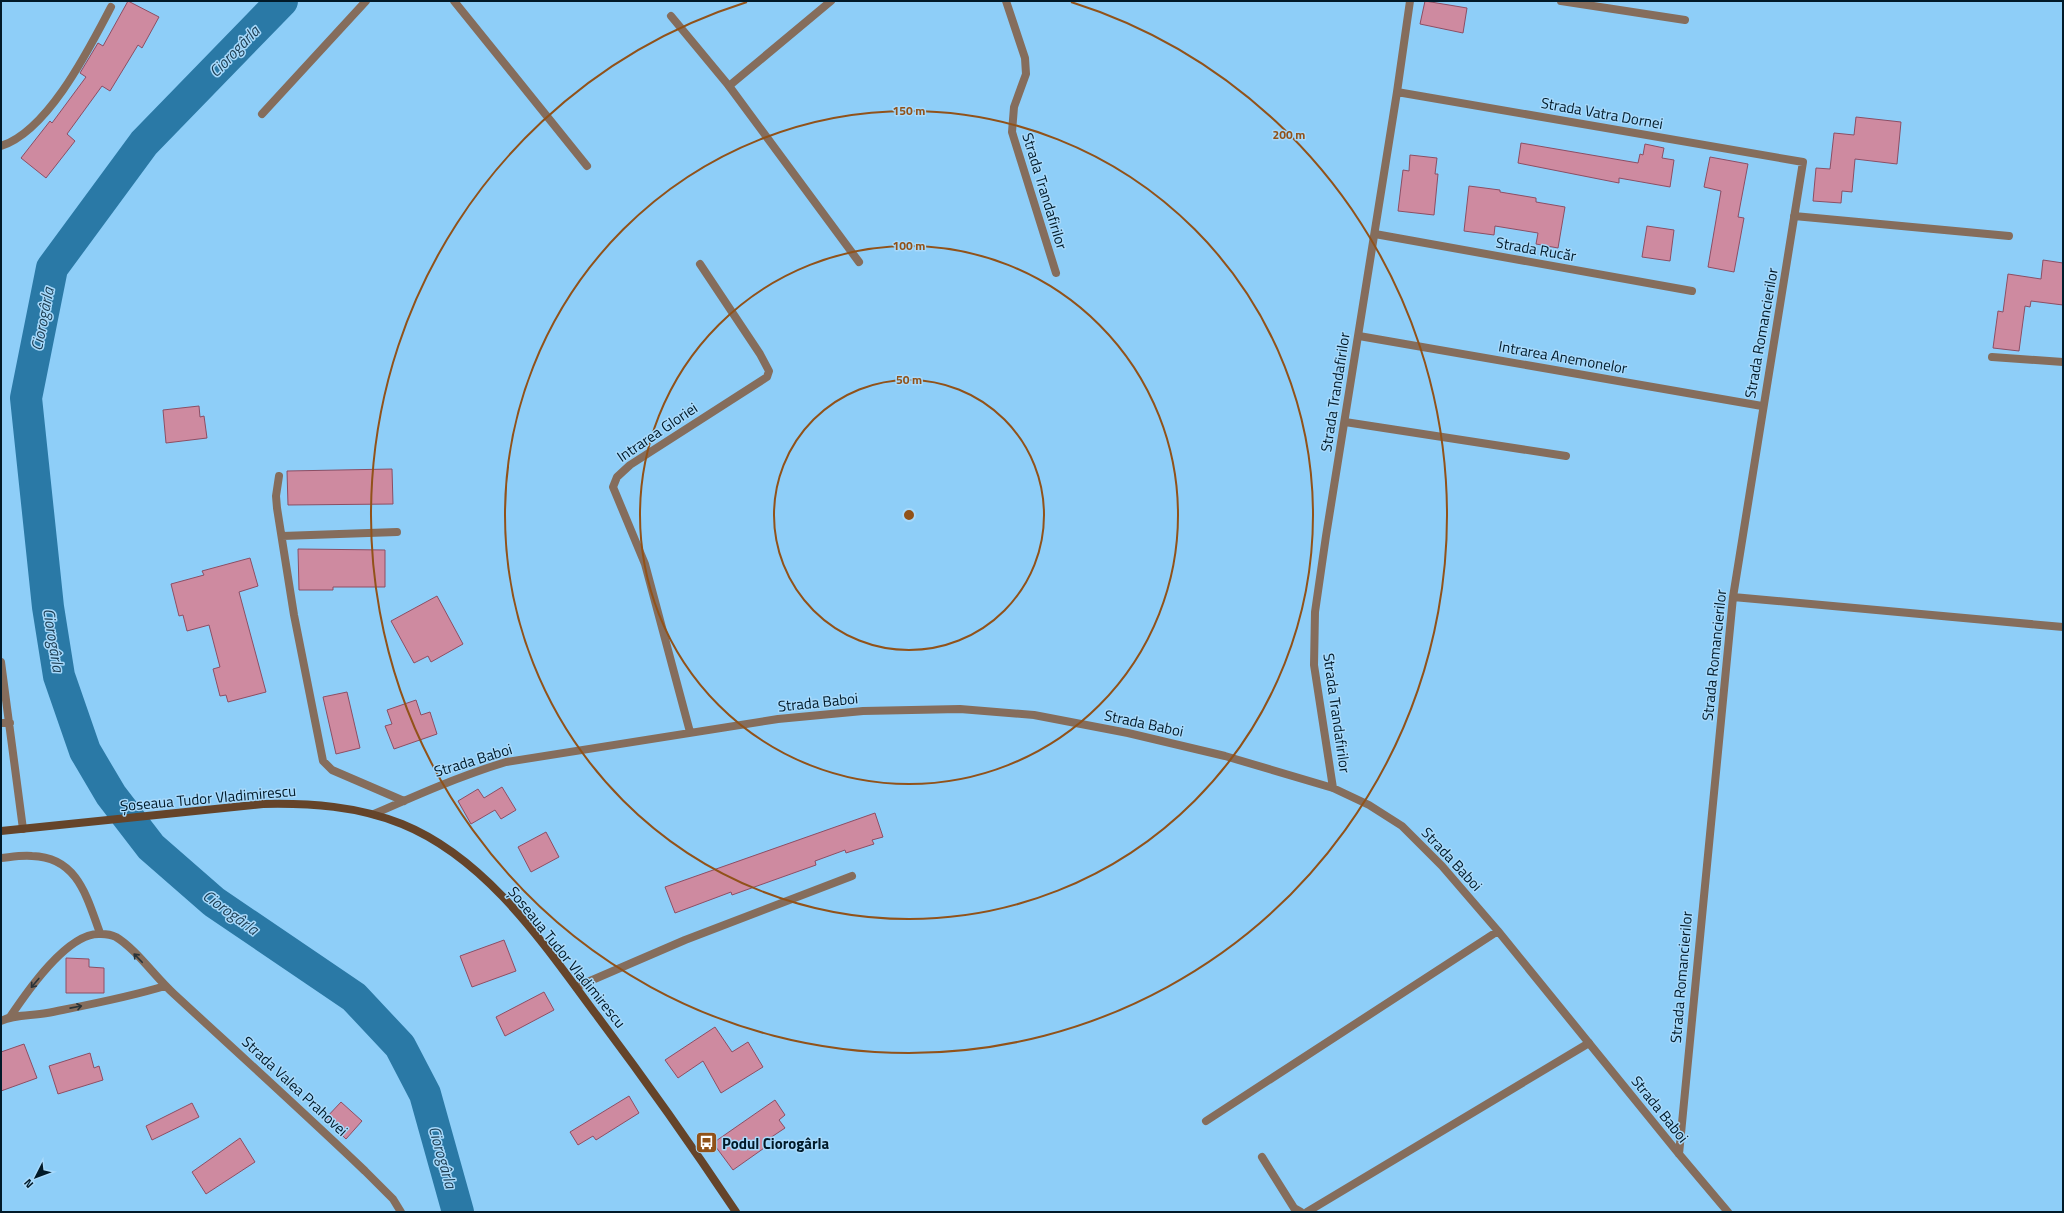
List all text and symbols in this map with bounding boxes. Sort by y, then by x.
water label: Ciorogârla [203,19,266,82]
street label: Strada Vatra Dornei [1539,91,1665,135]
text: 150 m [893,101,925,120]
text: 200 m [1273,125,1305,144]
street label: Strada Trandafirilor [1016,130,1074,252]
street label: Strada Rucăr [1494,231,1578,267]
text: 100 m [893,236,925,255]
street label: Strada Romancierilor [1738,266,1784,400]
water label: Ciorogârla [24,284,60,353]
street label: Strada Trandafirilor [1314,331,1356,453]
street label: Intrarea Anemonelor [1497,334,1629,380]
text: 50 m [896,370,922,389]
street label: Intrarea Gloriei [612,396,702,468]
centre of rings [902,508,916,522]
street label: Strada Romancierilor [1696,588,1732,722]
water label: Ciorogârla [37,607,71,674]
street label: Strada Trandafirilor [1317,652,1357,774]
street label: Strada Baboi [777,686,859,718]
street label: Strada Baboi [1102,703,1186,743]
street label: Strada Baboi [431,737,515,783]
street label: Șoseaua Tudor Vladimirescu [119,779,297,817]
street label: Strada Baboi [1416,822,1488,896]
street label: Șoseaua Tudor Vladimirescu [502,881,632,1033]
water label: Ciorogârla [198,883,265,941]
street label: Strada Romancierilor [1664,910,1698,1044]
one-way arrow [133,953,143,963]
one-way arrow [30,977,39,988]
one-way arrow [69,1003,82,1011]
street label: Strada Valea Prahovei [237,1031,353,1141]
street label: Strada Baboi [1626,1070,1694,1148]
water label: Ciorogârla [423,1123,464,1192]
bus stop icon: Podul Ciorogârla [693,1130,719,1156]
place label: Podul Ciorogârla [722,1132,830,1155]
north arrow [16,1157,56,1197]
text: N [20,1176,37,1192]

